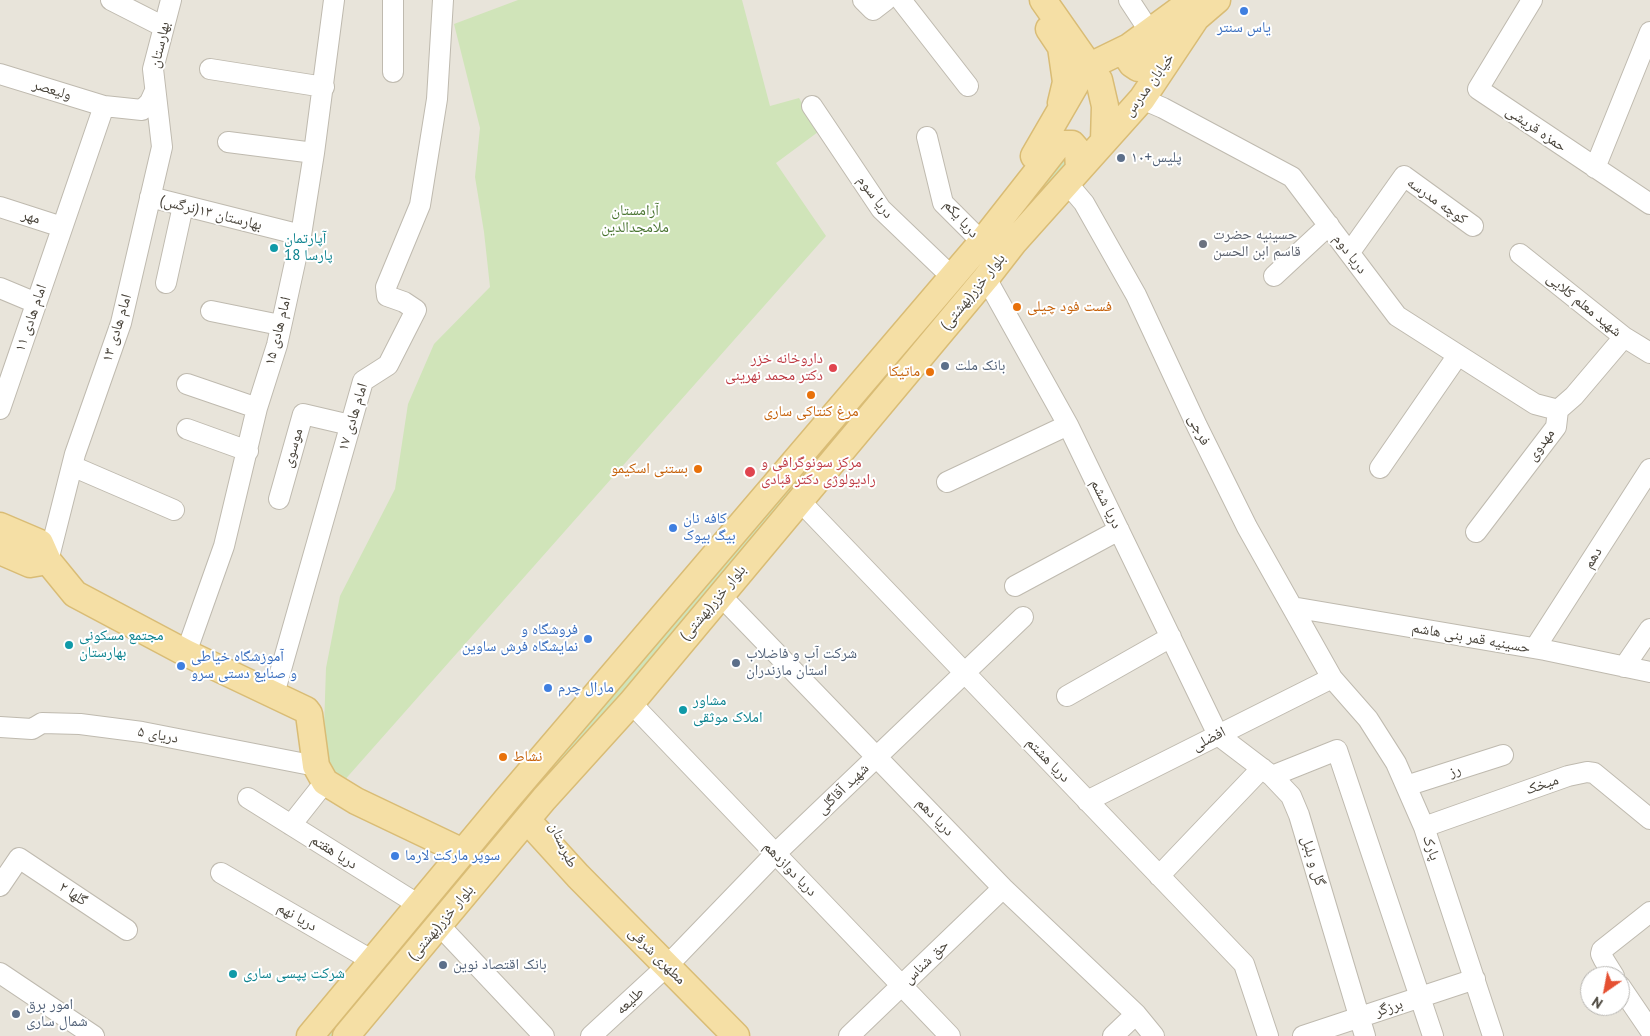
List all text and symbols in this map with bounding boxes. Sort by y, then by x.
marker: یاس سنتر [1238,5,1250,17]
place label: یاس سنتر [1217,19,1271,37]
street label: بهارستان [146,20,174,70]
street label: خیابان مدرس [1120,50,1178,120]
street label: ولیعصر [30,76,74,104]
street label: حمزه قریشی [1502,102,1570,156]
place label: پلیس+١٠ [1131,149,1182,167]
marker: پلیس+١٠ [1115,152,1127,164]
street label: دریا سوم [853,172,897,222]
street label: کوچه مدرسه [1403,174,1471,228]
street label: بهارستان ۱۳(نرگس) [158,192,264,234]
street label: دریا یکم [939,196,983,242]
park label: آرامستان ملامجدالدین [601,202,669,237]
street label: مهر [19,206,43,228]
place label: حسینیه حضرت قاسم ابن الحسن [1213,226,1301,261]
place label: آپارتمان پارسا 18 [284,230,333,265]
street label: دریا دوم [1329,230,1371,278]
marker: حسینیه حضرت قاسم ابن الحسن [1197,238,1209,250]
marker: آپارتمان پارسا 18 [268,242,280,254]
street label: بلوار خزر(بهشتی) [937,250,1009,334]
street label: شهید معلم کلایی [1543,269,1625,341]
street label: امام هادی ١۱ [11,282,51,354]
street label: امام هادی ١٣ [98,292,136,364]
street label: امام هادی ۱۵ [261,295,295,367]
place label: فست فود چیلی [1027,298,1112,316]
marker: فست فود چیلی [1011,301,1023,313]
place label: داروخانه خزر دکتر محمد نهرینی [725,350,823,385]
place label: بانک ملت [955,357,1005,375]
marker: بانک ملت [939,360,951,372]
marker: داروخانه خزر دکتر محمد نهرینی [827,362,839,374]
place label: ماتیکا [888,363,920,381]
marker: ماتیکا [924,366,936,378]
street label: امام هادی ۱۷ [334,381,372,453]
marker: مرغ کنتاکی ساری [805,389,817,401]
place label: مرغ کنتاکی ساری [763,403,859,421]
street label: فرجی [1184,412,1214,448]
street label: مهدوی [1523,425,1559,465]
street label: موسوی [279,426,307,470]
place label: مركز سونوگرافی و راديولوژی دكتر قبادی [761,454,876,489]
place label: بستنی اسکیمو [611,460,688,478]
marker: بستنی اسکیمو [692,463,704,475]
marker: مركز سونوگرافی و راديولوژی دكتر قبادی [743,465,757,479]
street label: دریا ششم [1086,476,1126,532]
place label: کافه نان بیگ بیوک [683,510,736,545]
marker: کافه نان بیگ بیوک [667,522,679,534]
street label: دهم [1580,544,1606,572]
street label: بلوار خزر(بهشتی) [676,561,750,645]
street label: حسینیه قمر بنی هاشم [1410,619,1532,657]
place label: فروشگاه و نمایشگاه فرش ساوین [462,621,578,656]
place label: مجتمع مسکونی بهارستان [79,627,164,662]
marker: فروشگاه و نمایشگاه فرش ساوین [582,633,594,645]
marker: مجتمع مسکونی بهارستان [63,639,75,651]
place label: شرکت آب و فاضلاب استان مازندران [746,645,857,680]
place label: آموزشگاه خیاطی و صنایع دستی سرو [191,648,297,683]
marker: شرکت آب و فاضلاب استان مازندران [730,657,742,669]
marker: آموزشگاه خیاطی و صنایع دستی سرو [175,660,187,672]
place label: مارال چرم [558,679,614,697]
marker: مارال چرم [542,682,554,694]
place label: مشاور املاک موثقی [693,692,763,727]
marker: مشاور املاک موثقی [677,704,689,716]
street label: دریای ۵ [136,723,180,747]
street label: افضلی [1189,723,1229,755]
street label: دریا هشتم [1022,734,1074,786]
place label: نشاط [513,748,542,766]
marker: نشاط [497,751,509,763]
street label: شهید آقاگلی [813,760,873,818]
street label: رز [1447,761,1463,781]
street label: میخک [1523,771,1561,799]
street label: دریا دهم [912,794,958,840]
street label: طبرستان [545,819,581,871]
street label: دریا هقتم [307,831,361,873]
street label: پارک [1418,833,1444,863]
street label: گل و بلبل [1297,834,1329,888]
street label: دریا دوازدهم [759,838,821,900]
place label: سوپر مارکت لارما [405,847,500,865]
marker: سوپر مارکت لارما [389,850,401,862]
street label: گلها ۲ [55,878,91,910]
street label: بلوار خزر(بهشتی) [404,881,478,965]
street label: دریا نهم [274,899,320,935]
street label: مطهری شرقی [625,924,689,988]
street label: حق شناس [899,936,953,988]
place label: بانک اقتصاد نوین [453,956,547,974]
marker: بانک اقتصاد نوین [437,959,449,971]
place label: شرکت پپسی ساری [243,965,345,983]
north arrow [1580,966,1630,1016]
marker: شرکت پپسی ساری [227,968,239,980]
street label: طلیعه [612,984,648,1018]
text: N [1589,993,1606,1013]
street label: برزگر [1373,995,1405,1021]
place label: امور برق شمال ساری [26,996,88,1031]
marker: امور برق شمال ساری [10,1008,22,1020]

